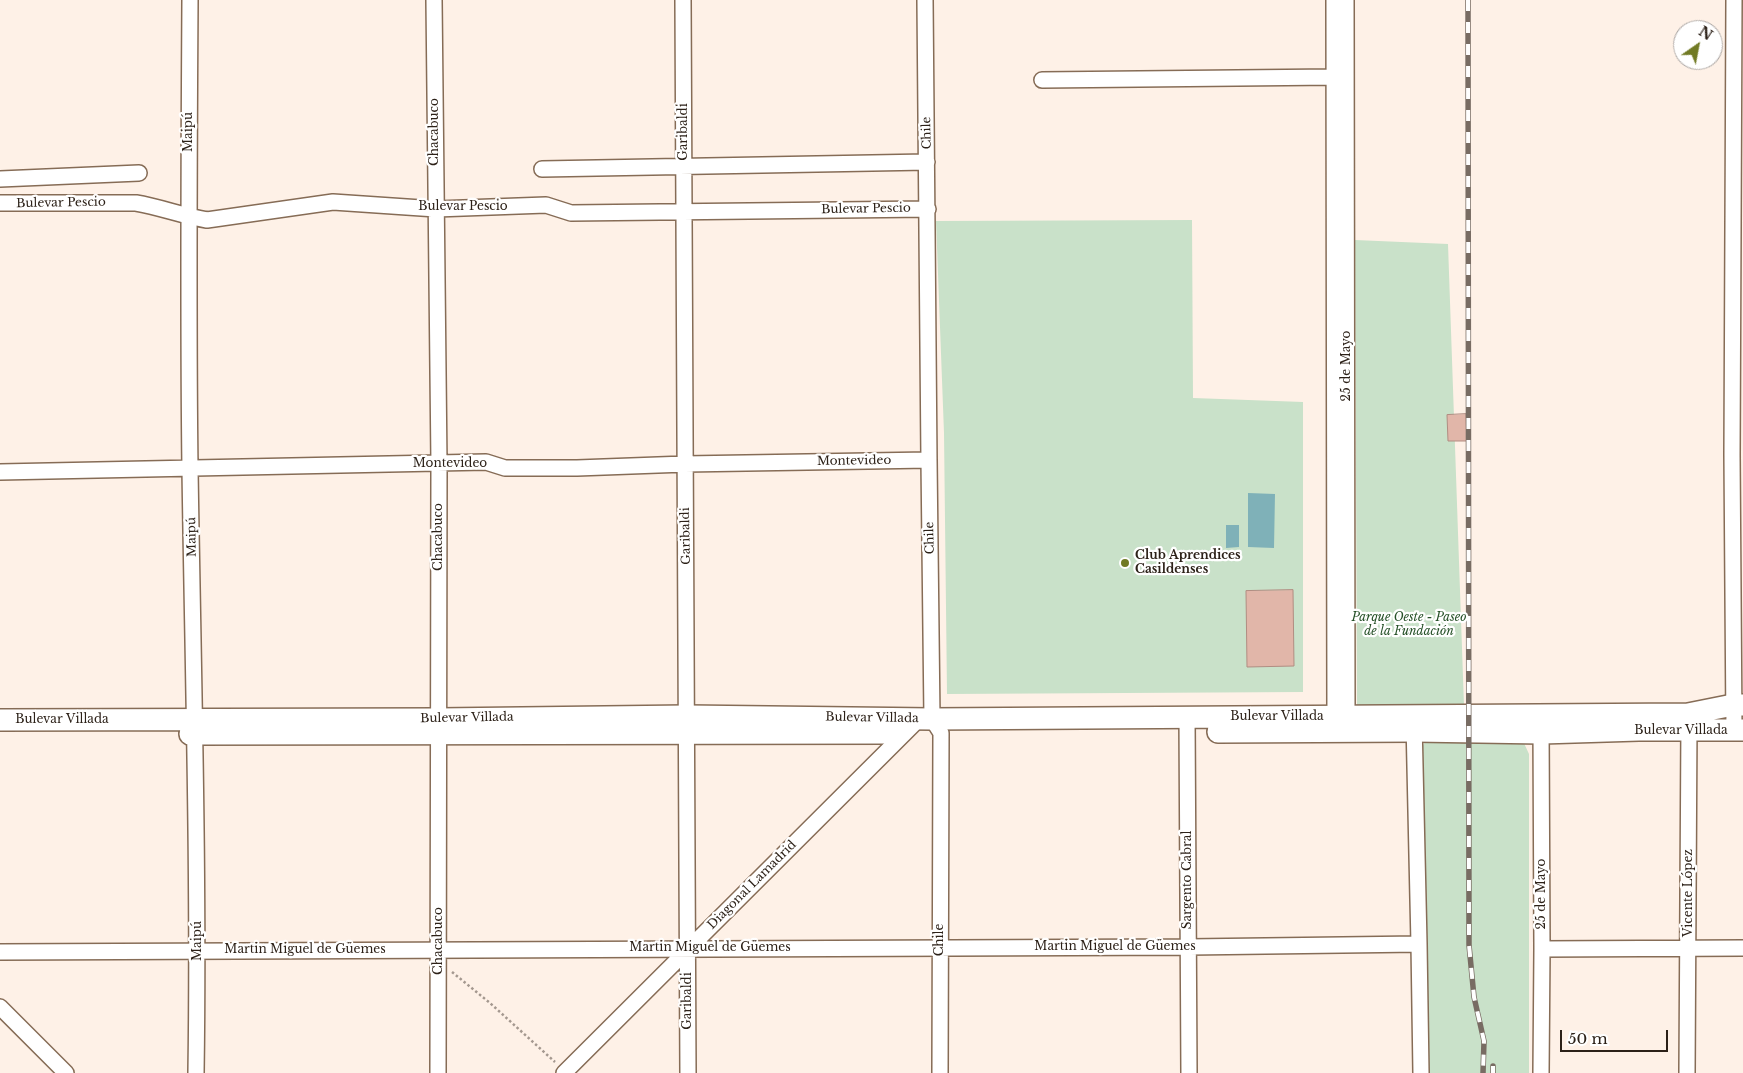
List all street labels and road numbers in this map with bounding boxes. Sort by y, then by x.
street label: Chacabuco [428,98,442,166]
street label: Garibaldi [677,103,691,161]
street label: Maipú [182,112,196,152]
street label: Chile [920,117,934,149]
street label: Bulevar Pescio [16,195,106,211]
street label: Bulevar Pescio [418,200,508,214]
street label: Bulevar Pescio [821,201,911,217]
street label: 25 de Mayo [1340,331,1354,401]
street label: Montevideo [817,453,891,469]
street label: Montevideo [413,457,487,471]
street label: Chacabuco [432,503,446,571]
street label: Garibaldi [678,507,694,565]
street label: Maipú [184,517,200,557]
street label: Chile [923,522,937,554]
street label: Bulevar Villada [420,710,514,726]
street label: Bulevar Villada [825,710,919,726]
street label: Bulevar Villada [1230,710,1324,724]
street label: Bulevar Villada [15,713,109,727]
street label: Bulevar Villada [1634,724,1728,738]
street label: Sargento Cabral [1181,831,1195,929]
street label: Diagonal Lamadrid [705,838,799,932]
street label: Vicente López [1682,849,1696,937]
street label: 25 de Mayo [1535,859,1549,929]
street label: Chacabuco [432,907,446,975]
street label: Maipú [191,921,205,961]
street label: Chile [933,924,947,956]
street label: Martin Miguel de Güemes [1034,940,1196,954]
street label: Martin Miguel de Güemes [629,941,791,955]
street label: Martin Miguel de Güemes [224,943,386,957]
street label: Garibaldi [681,972,695,1030]

